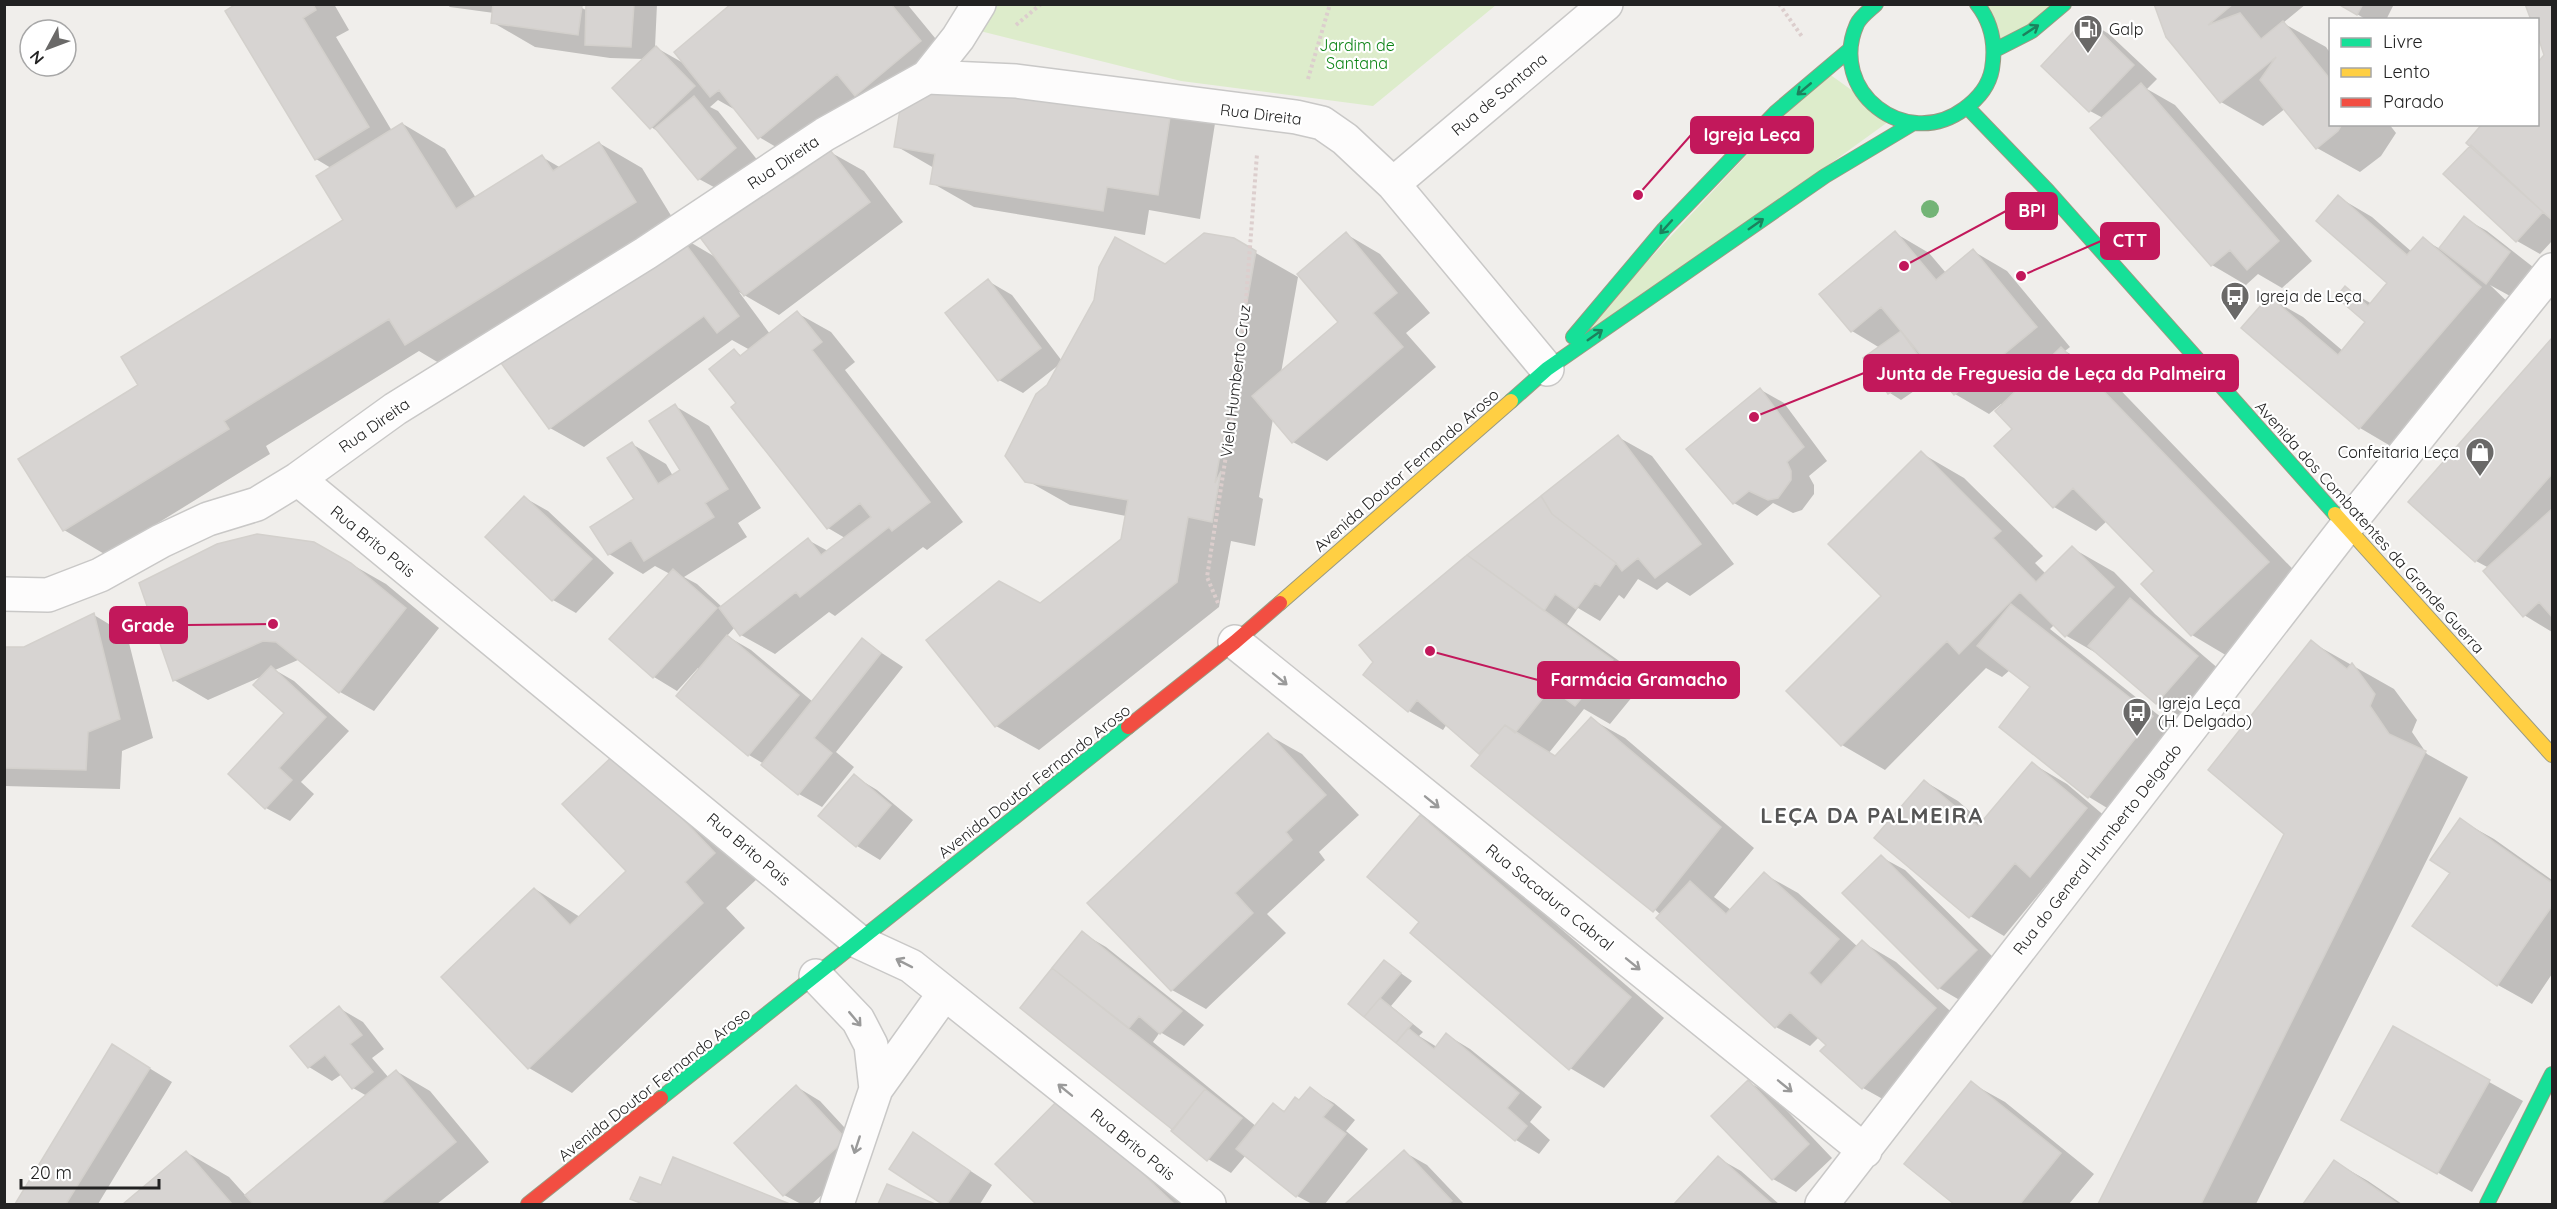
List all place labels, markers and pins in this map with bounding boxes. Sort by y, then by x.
fuel station icon: Galp [2072,13,2104,55]
place label: Galp [2109,19,2143,39]
callout: Igreja Leça [1691,117,1813,153]
callout: BPI [2006,193,2057,229]
callout: CTT [2101,223,2159,259]
bus stop icon: Igreja de Leça [2219,280,2251,322]
place label: Igreja de Leça [2256,286,2362,306]
callout: Junta de Freguesia de Leça da Palmeira [1864,355,2238,391]
shop icon: Confeitaria Leça [2464,436,2496,478]
place label: Confeitaria Leça [2338,442,2459,462]
callout: Grade [110,607,187,643]
callout: Farmácia Gramacho [1538,662,1739,698]
place label: Igreja Leça (H. Delgado) [2158,693,2252,731]
bus stop icon: Igreja Leça (H. Delgado) [2121,696,2153,738]

